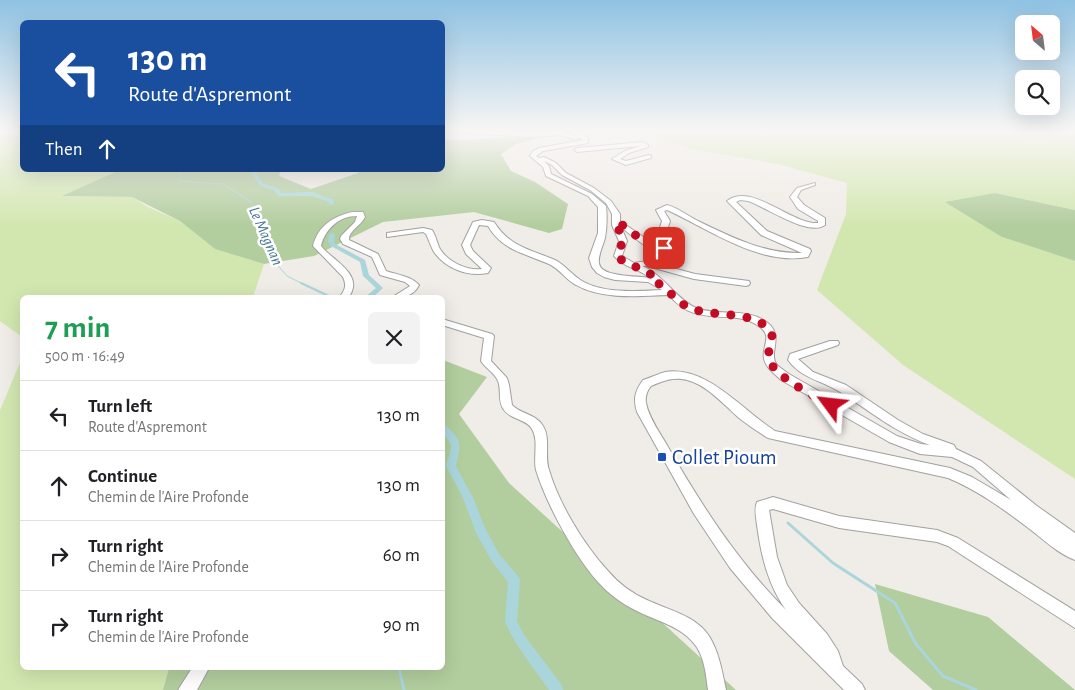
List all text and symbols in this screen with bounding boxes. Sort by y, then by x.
north arrow [1015,15,1060,60]
map controls [1015,15,1060,115]
icon: left [45,40,110,105]
text: 130 m [128,42,207,77]
button: search [1015,70,1060,115]
text: Route d'Aspremont [128,83,291,105]
icon: ahead [93,135,121,163]
text: Then [45,140,83,159]
water label: Le Magnan [246,204,286,268]
pin [643,227,685,269]
icon: arrive [650,234,678,262]
button: close [368,312,420,364]
text: 7 min [45,313,110,343]
text: 500 m · 16:49 [45,348,125,364]
position arrow [804,378,856,430]
text: Turn left [88,397,152,416]
icon: left [45,402,73,430]
text: 130 m [377,406,420,425]
text: Route d'Aspremont [88,419,207,435]
place label: Collet Pioum [672,447,777,468]
marker: Collet Pioum [656,451,668,463]
text: Continue [88,467,157,486]
icon: ahead [45,472,73,500]
text: 130 m [377,476,420,495]
text: Chemin de l'Aire Profonde [88,489,249,505]
text: Turn right [88,537,163,556]
icon: right [45,542,73,570]
text: 60 m [383,546,420,565]
text: Chemin de l'Aire Profonde [88,559,249,575]
text: Turn right [88,607,163,626]
icon: right [45,612,73,640]
text: 90 m [383,616,420,635]
text: Chemin de l'Aire Profonde [88,629,249,645]

